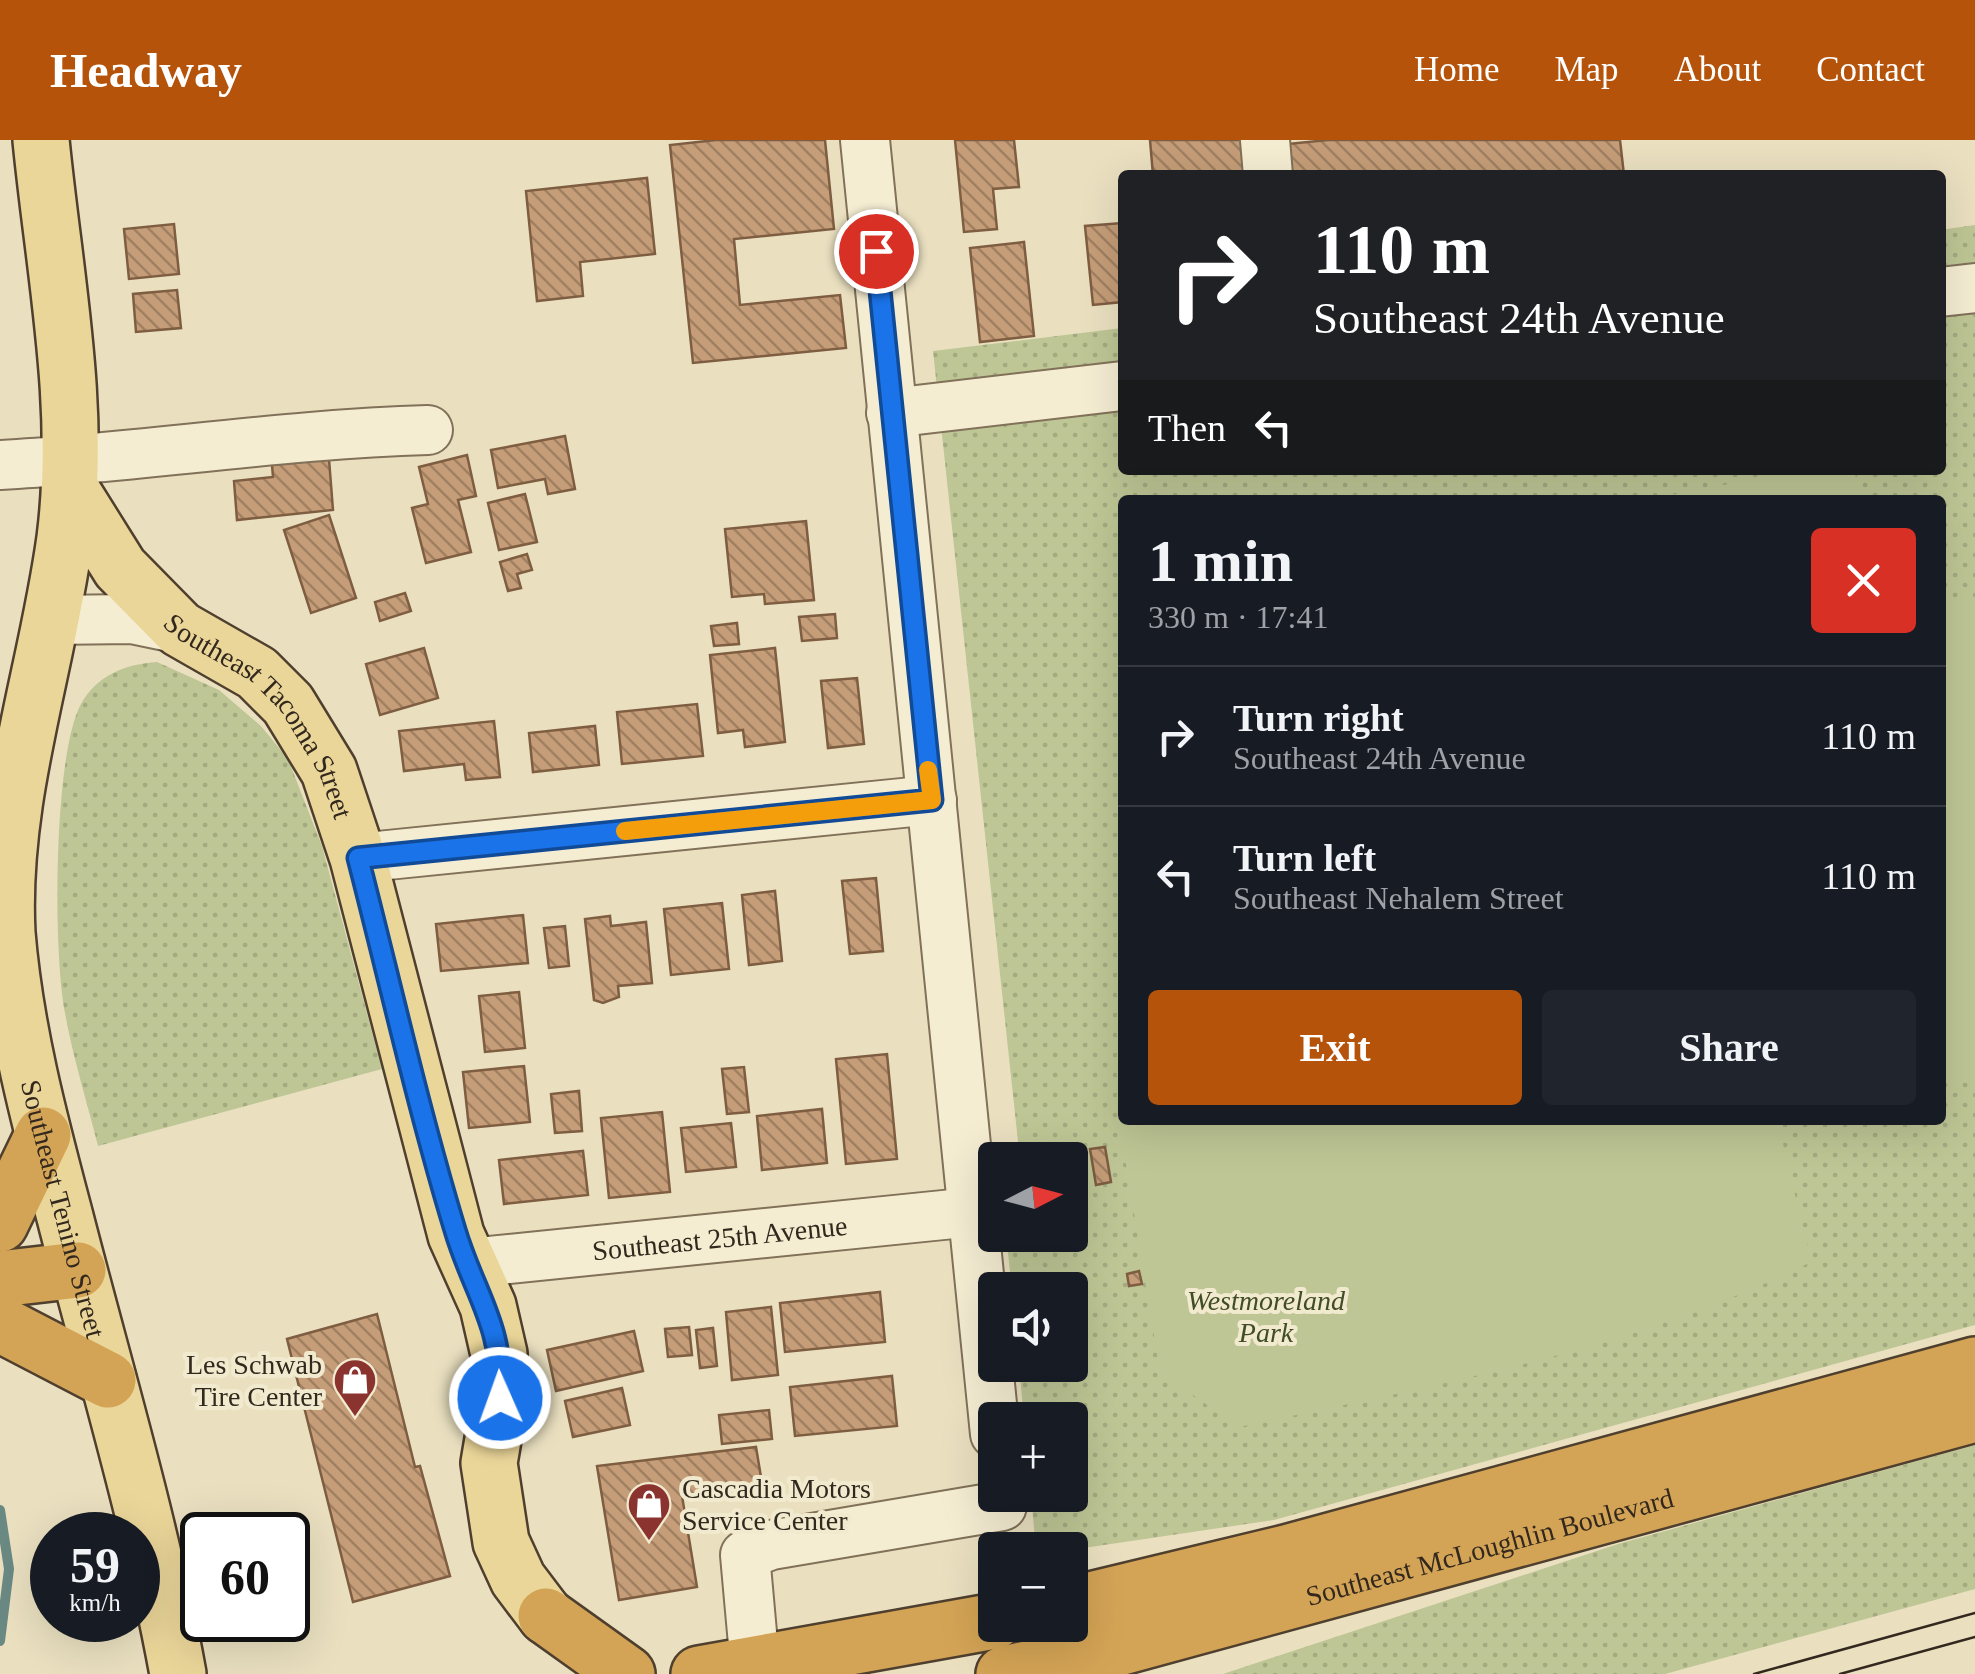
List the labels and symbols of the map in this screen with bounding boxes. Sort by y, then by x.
pin [834,209,919,294]
street label: Southeast Tacoma Street [157,607,359,823]
street label: Southeast Tenino Street [15,1077,111,1342]
north arrow [978,1142,1088,1252]
street label: Southeast 25th Avenue [591,1210,849,1266]
park label: Westmoreland Park [1187,1285,1346,1348]
position arrow [448,1346,552,1450]
place label: Les Schwab Tire Center [186,1349,323,1412]
shop icon: Les Schwab Tire Center [332,1357,378,1418]
place label: Cascadia Motors Service Center [682,1473,871,1536]
shop icon: Cascadia Motors Service Center [626,1481,672,1542]
street label: Southeast McLoughlin Boulevard [1302,1482,1677,1612]
speed limit sign: 60 [180,1512,310,1642]

